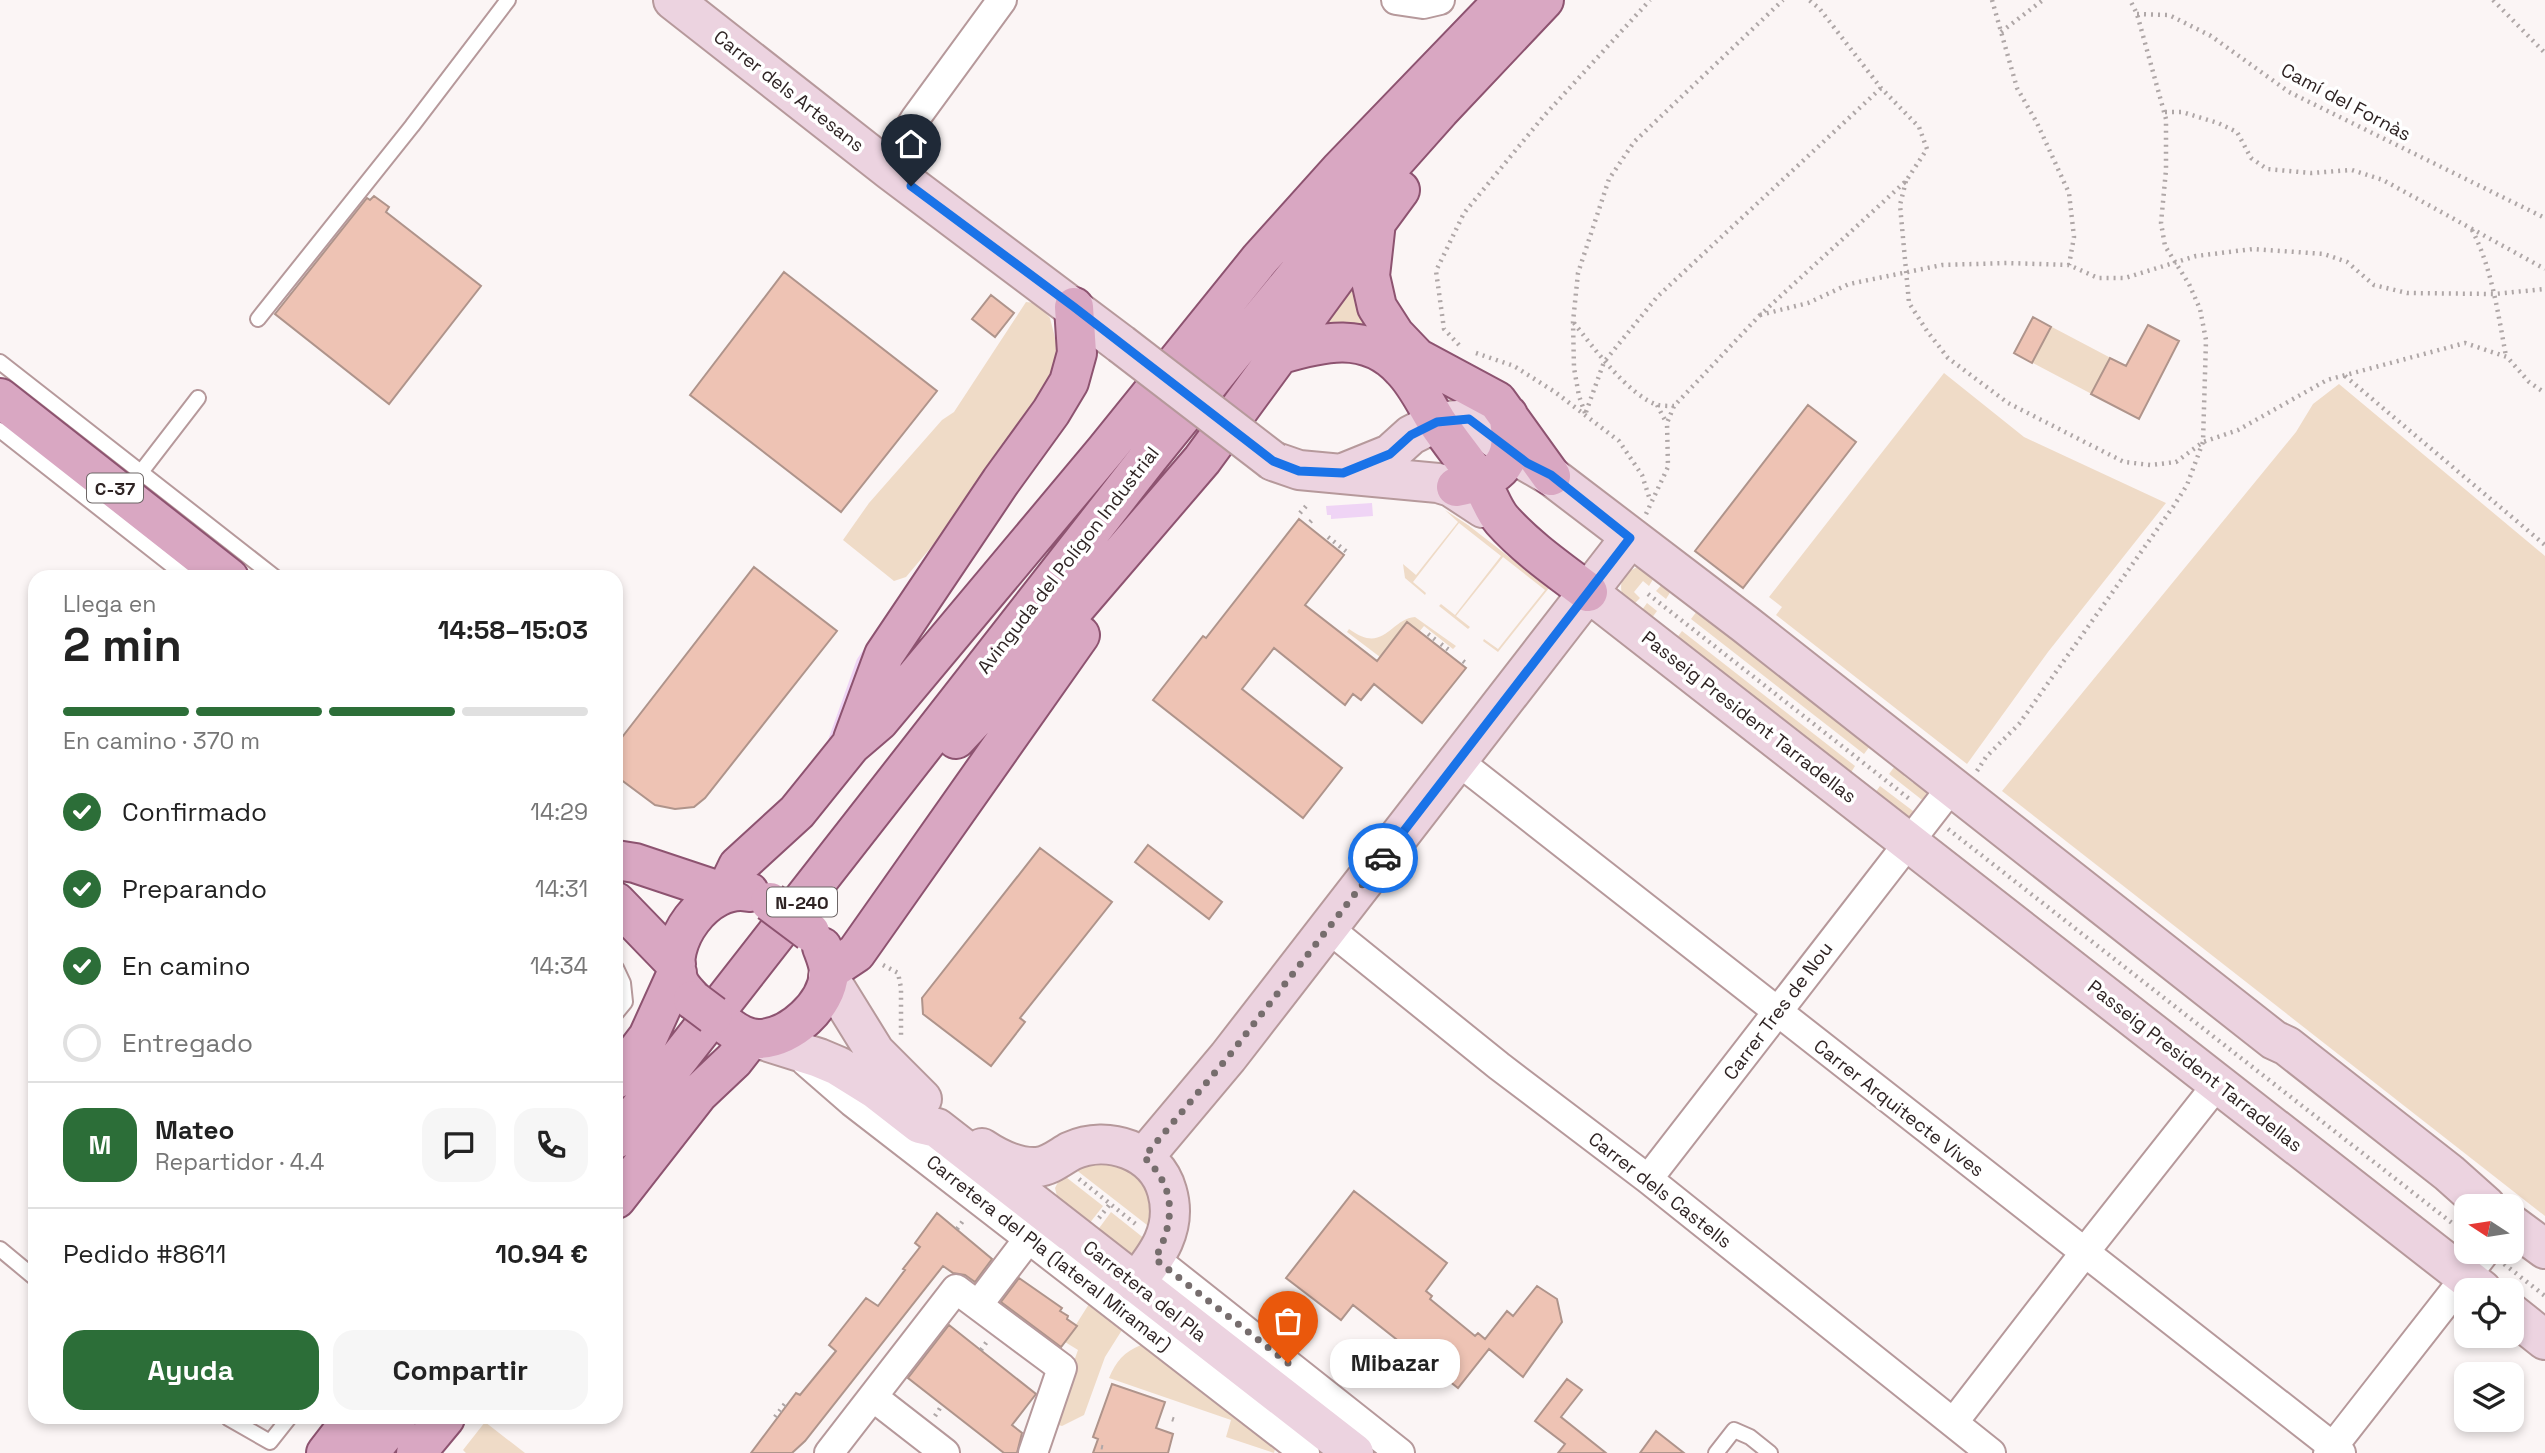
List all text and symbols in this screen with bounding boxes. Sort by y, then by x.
street label: Carrer dels Artesans [709,24,869,158]
street label: Camí del Fornàs [2277,57,2415,147]
pin [881,114,941,186]
icon: home [892,125,930,163]
street label: Avinguda del Polígon Industrial [971,441,1165,679]
road number: C-37 [87,474,143,502]
text: Llega en [63,589,156,619]
text: 14:58–15:03 [438,613,588,647]
text: 2 min [63,616,182,674]
street label: Passeig President Tarradellas [1637,625,1861,809]
text: En camino · 370 m [63,726,260,756]
icon: check [63,793,101,831]
text: Confirmado [122,795,267,829]
text: 14:29 [530,797,588,827]
courier [1348,823,1418,893]
icon: car [1364,839,1402,877]
icon: check [63,870,101,908]
text: Preparando [122,872,267,906]
text: 14:31 [535,874,588,904]
road number: N-240 [767,888,837,917]
street label: Carrer Tres de Nou [1718,937,1838,1085]
icon: check [63,947,101,985]
text: En camino [122,949,251,983]
text: 14:34 [530,951,588,981]
street label: Passeig President Tarradellas [2083,974,2307,1158]
text: Entregado [122,1026,253,1060]
street label: Carrer Arquitecte Vives [1809,1034,1989,1182]
button: chat [422,1108,496,1182]
button: phone [514,1108,588,1182]
text: Mateo [155,1113,234,1147]
street label: Carrer dels Castells [1583,1126,1737,1254]
text: M [89,1128,111,1162]
text: Repartidor · 4.4 [155,1147,324,1177]
street label: Carretera del Pla (lateral Miramar) [922,1150,1176,1356]
north arrow [2454,1194,2524,1264]
map controls [2454,1194,2524,1432]
street label: Carretera del Pla [1079,1236,1211,1346]
text: Pedido #8611 [63,1237,226,1271]
text: 10.94 € [495,1237,588,1271]
button: locate [2454,1278,2524,1348]
pin [1258,1291,1318,1363]
icon: bag [1269,1302,1307,1340]
button: Ayuda [63,1330,319,1410]
button: Compartir [333,1330,588,1410]
callout: Mibazar [1330,1338,1460,1388]
text: Mibazar [1351,1348,1439,1378]
button: layers [2454,1362,2524,1432]

